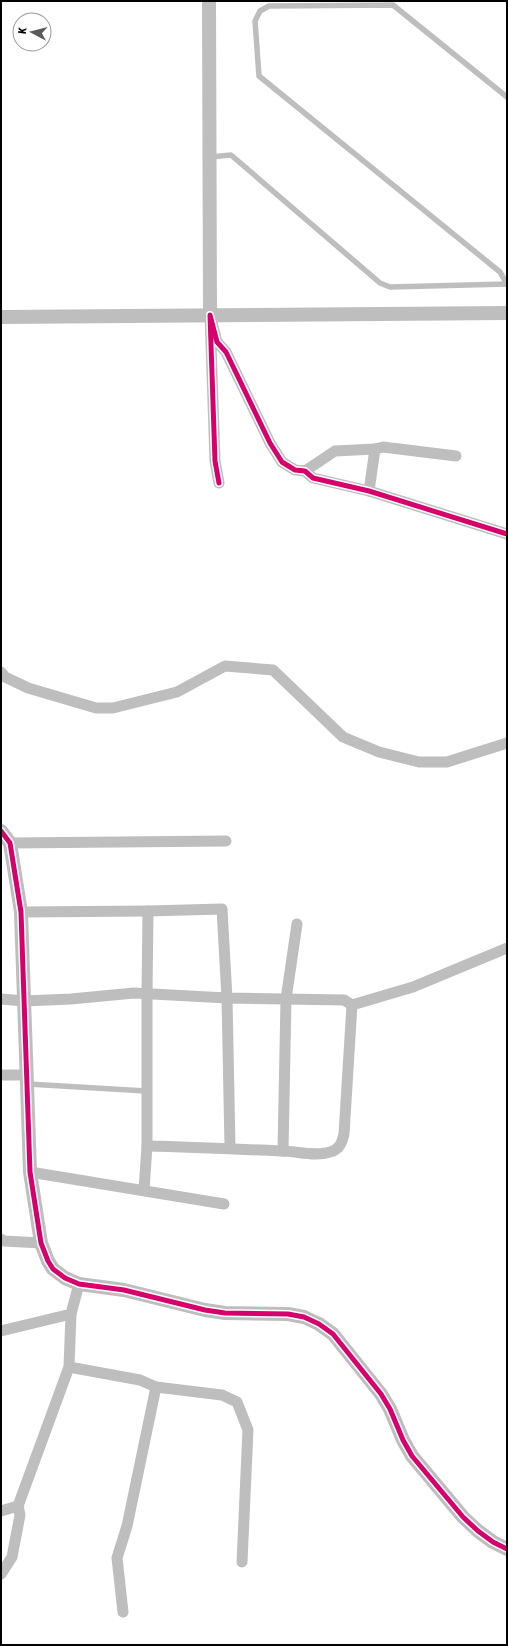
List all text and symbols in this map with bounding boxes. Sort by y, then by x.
north arrow [12,12,52,52]
text: K [16,26,30,35]

